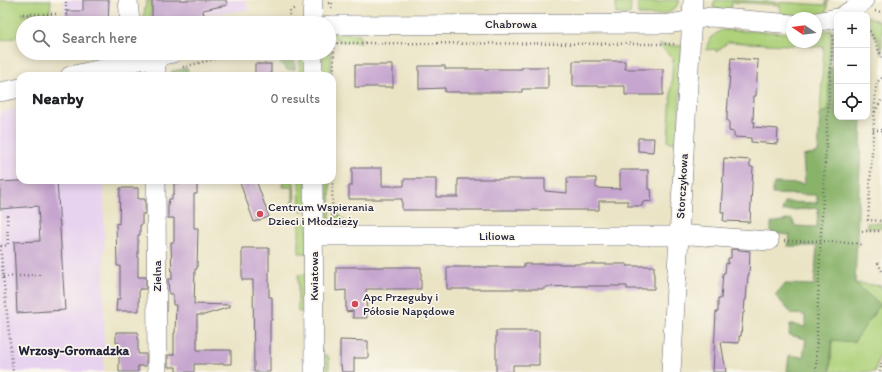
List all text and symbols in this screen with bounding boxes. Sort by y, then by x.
north arrow [786,12,822,48]
map controls [834,12,870,120]
button: + [834,12,870,48]
search box [16,16,336,60]
street label: Chabrowa [485,17,538,31]
icon: search [30,27,52,49]
text: Search here [62,29,137,47]
button: − [834,48,870,84]
button: locate [834,84,870,120]
text: Nearby [32,88,84,108]
text: 0 results [270,91,320,106]
street label: Storczykowa [673,152,691,219]
place label: Centrum Wspierania Dzieci i Młodzieży [268,200,375,228]
marker: Centrum Wspierania Dzieci i Młodzieży [255,209,265,219]
street label: Liliowa [479,229,516,243]
street label: Kwiatowa [307,250,321,301]
street label: Zielna [150,259,164,292]
place label: Apc Przeguby i Półosie Napędowe [363,290,455,318]
marker: Apc Przeguby i Półosie Napędowe [350,299,360,309]
district label: Wrzosy-Gromadzka [19,343,130,359]

